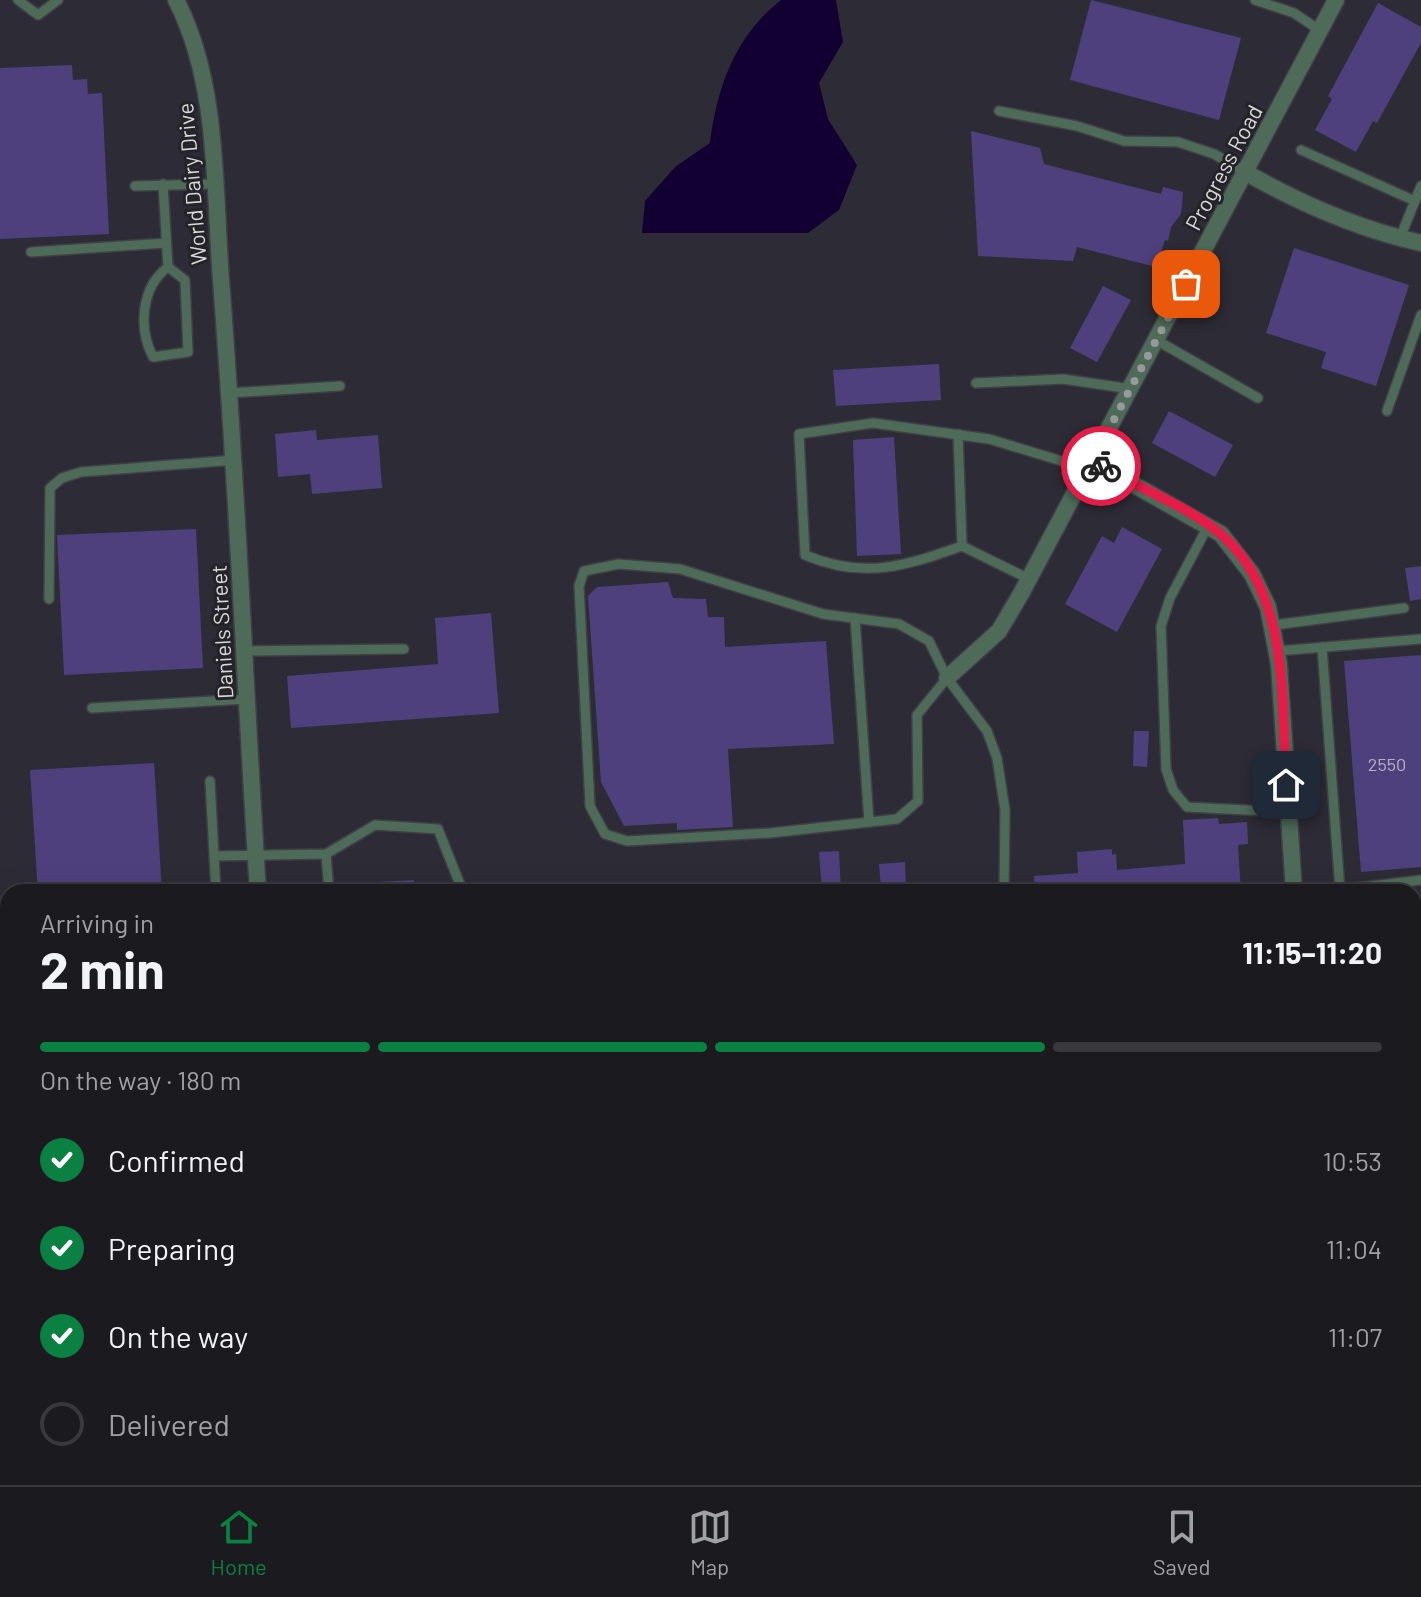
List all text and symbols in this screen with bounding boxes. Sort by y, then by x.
street label: Progress Road [1179,100,1267,234]
street label: World Dairy Drive [171,102,211,266]
pin [1152,250,1220,318]
icon: bag [1164,262,1208,306]
courier [1061,426,1141,506]
icon: bike [1079,444,1123,488]
street label: Daniels Street [205,564,237,700]
pin [1252,751,1320,819]
house number: 2550 [1368,753,1406,775]
icon: home [1264,763,1308,807]
text: Arriving in [40,907,154,938]
text: 11:15–11:20 [1242,934,1382,970]
text: 2 min [40,937,165,999]
text: On the way · 180 m [40,1064,241,1095]
icon: check [40,1138,84,1182]
text: Confirmed [108,1142,245,1178]
text: 10:53 [1323,1145,1382,1176]
icon: check [40,1226,84,1270]
text: Preparing [108,1230,235,1266]
text: 11:04 [1326,1233,1382,1264]
icon: check [40,1314,84,1358]
text: On the way [108,1318,248,1354]
text: 11:07 [1328,1321,1382,1352]
text: Delivered [108,1406,230,1442]
tab: Home [211,1505,267,1579]
tab: Map [688,1505,732,1579]
tab: Saved [1153,1505,1210,1579]

